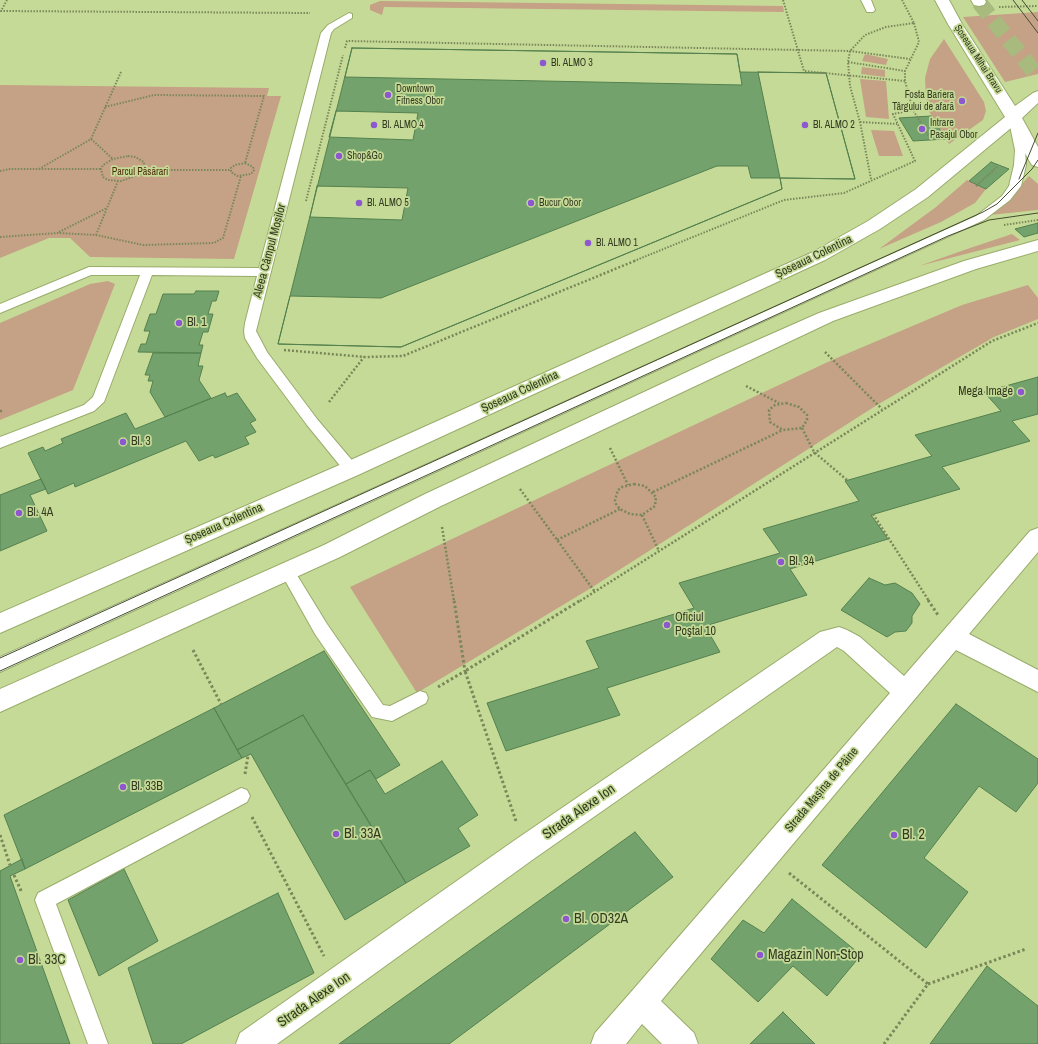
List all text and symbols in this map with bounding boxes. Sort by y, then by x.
street label: Șoseaua Mihai Bravu [951,23,1005,95]
place label: Bl. ALMO 3 [551,57,593,69]
marker: Bl. ALMO 3 [538,58,548,68]
place label: Downtown Fitness Obor [396,83,443,106]
place label: Fosta Bariera Târgului de afară [892,89,954,112]
marker: Downtown Fitness Obor [383,90,393,100]
marker: Fosta Bariera Târgului de afară [957,96,967,106]
place label: Intrare Pasajul Obor [930,117,977,140]
place label: Bl. ALMO 4 [382,119,424,131]
place label: Bl. ALMO 2 [813,119,855,131]
marker: Bl. ALMO 4 [369,120,379,130]
marker: Bl. ALMO 2 [800,120,810,130]
marker: Intrare Pasajul Obor [917,124,927,134]
place label: Shop&Go [347,150,383,162]
marker: Shop&Go [334,151,344,161]
park label: Parcul Păsărari [112,166,168,178]
place label: Bl. ALMO 5 [367,197,409,209]
place label: Bucur Obor [539,197,581,209]
marker: Bl. ALMO 5 [354,198,364,208]
marker: Bucur Obor [526,198,536,208]
street label: Aleea Câmpul Moșilor [251,202,289,300]
street label: Șoseaua Colentina [773,232,855,282]
place label: Bl. ALMO 1 [596,237,638,249]
marker: Bl. ALMO 1 [583,238,593,248]
place label: Bl. 1 [187,316,207,330]
marker: Bl. 1 [174,318,184,328]
street label: Șoseaua Colentina [479,368,561,416]
place label: Mega Image [958,385,1013,399]
marker: Mega Image [1016,387,1026,397]
place label: Bl. 3 [131,435,151,449]
marker: Bl. 3 [118,437,128,447]
street label: Șoseaua Colentina [183,500,265,548]
place label: Bl. 4A [27,506,53,520]
marker: Bl. 4A [14,508,24,518]
place label: Bl. 34 [789,555,814,569]
marker: Bl. 34 [776,557,786,567]
place label: Oficiul Poştal 10 [675,611,716,639]
marker: Oficiul Poştal 10 [662,620,672,630]
street label: Strada Mașina de Pâine [782,745,862,835]
place label: Bl. 33B [131,780,163,794]
street label: Strada Alexe Ion [539,781,619,843]
marker: Bl. 33B [118,782,128,792]
place label: Bl. 33A [344,826,381,842]
place label: Bl. 2 [902,827,925,843]
marker: Bl. 33A [331,829,341,839]
marker: Bl. 2 [889,830,899,840]
place label: Bl. OD32A [574,911,628,927]
marker: Bl. OD32A [561,914,571,924]
place label: Magazin Non-Stop [768,947,864,963]
marker: Magazin Non-Stop [755,950,765,960]
place label: Bl. 33C [28,952,66,968]
marker: Bl. 33C [15,955,25,965]
street label: Strada Alexe Ion [274,969,354,1031]

